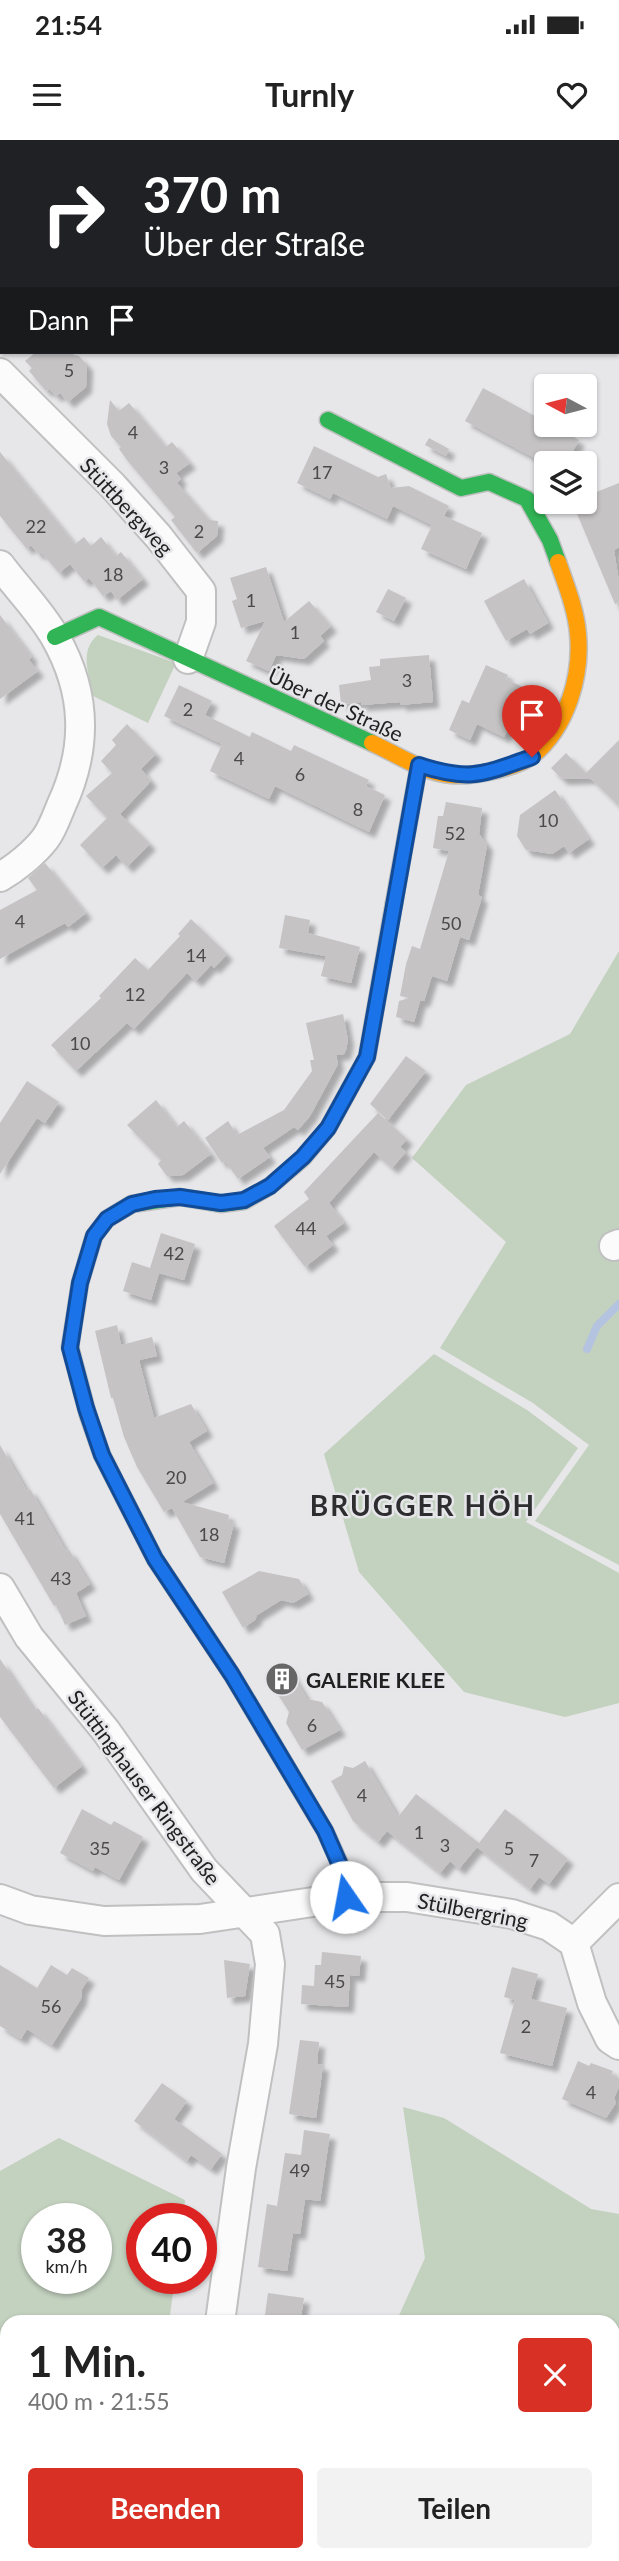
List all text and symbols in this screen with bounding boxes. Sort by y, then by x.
text: 21:54 [35,9,102,41]
text: Turnly [265,75,354,114]
icon: menu [28,76,66,114]
icon: heart [553,76,591,114]
text: 370 m [143,165,281,223]
icon: right [28,168,119,259]
text: Über der Straße [143,224,365,263]
icon: arrive [103,301,141,339]
text: Dann [28,304,89,336]
house number: 5 [64,359,74,381]
north arrow [534,374,597,438]
map controls [534,374,597,514]
house number: 4 [128,421,138,443]
button: layers [534,451,597,514]
street label: Stüttbergweg [76,452,178,560]
house number: 3 [159,456,169,478]
house number: 17 [312,461,332,483]
house number: 22 [26,515,46,537]
house number: 2 [194,520,204,542]
house number: 18 [103,563,123,585]
house number: 1 [246,589,256,611]
house number: 1 [290,621,300,643]
street label: Über der Straße [265,662,407,746]
house number: 3 [402,669,412,691]
pin [502,685,562,757]
icon: arrive [513,696,551,734]
house number: 2 [183,698,193,720]
house number: 4 [234,747,244,769]
house number: 6 [295,763,305,785]
house number: 8 [353,798,363,820]
house number: 10 [538,809,558,831]
house number: 52 [445,822,465,844]
house number: 4 [15,910,25,932]
house number: 50 [441,912,461,934]
house number: 14 [186,944,206,966]
house number: 12 [125,983,145,1005]
house number: 10 [70,1032,90,1054]
house number: 44 [296,1217,316,1239]
house number: 42 [164,1242,184,1264]
house number: 20 [166,1466,186,1488]
district label: BRÜGGER HÖH [310,1488,536,1522]
house number: 41 [15,1507,35,1529]
house number: 18 [199,1523,219,1545]
house number: 43 [51,1567,71,1589]
building icon: GALERIE KLEE [263,1660,301,1698]
place label: GALERIE KLEE [306,1667,445,1692]
street label: Stüttinghauser Ringstraße [64,1685,226,1889]
house number: 6 [307,1714,317,1736]
house number: 4 [357,1784,367,1806]
house number: 1 [414,1821,424,1843]
house number: 3 [440,1834,450,1856]
house number: 35 [90,1837,110,1859]
house number: 5 [504,1837,514,1859]
house number: 7 [529,1849,539,1871]
position arrow [309,1860,383,1934]
street label: Stülbergring [416,1887,530,1933]
house number: 45 [325,1970,345,1992]
house number: 56 [41,1995,61,2017]
house number: 2 [521,2015,531,2037]
house number: 4 [586,2081,596,2103]
house number: 49 [290,2159,310,2181]
speed limit sign: 40 [126,2203,217,2294]
text: 38 [46,2218,87,2260]
text: km/h [45,2255,88,2277]
text: 1 Min. [28,2336,146,2386]
button: close [518,2338,592,2412]
text: 400 m · 21:55 [28,2387,170,2415]
button: Beenden [28,2468,303,2548]
button: Teilen [317,2468,592,2548]

